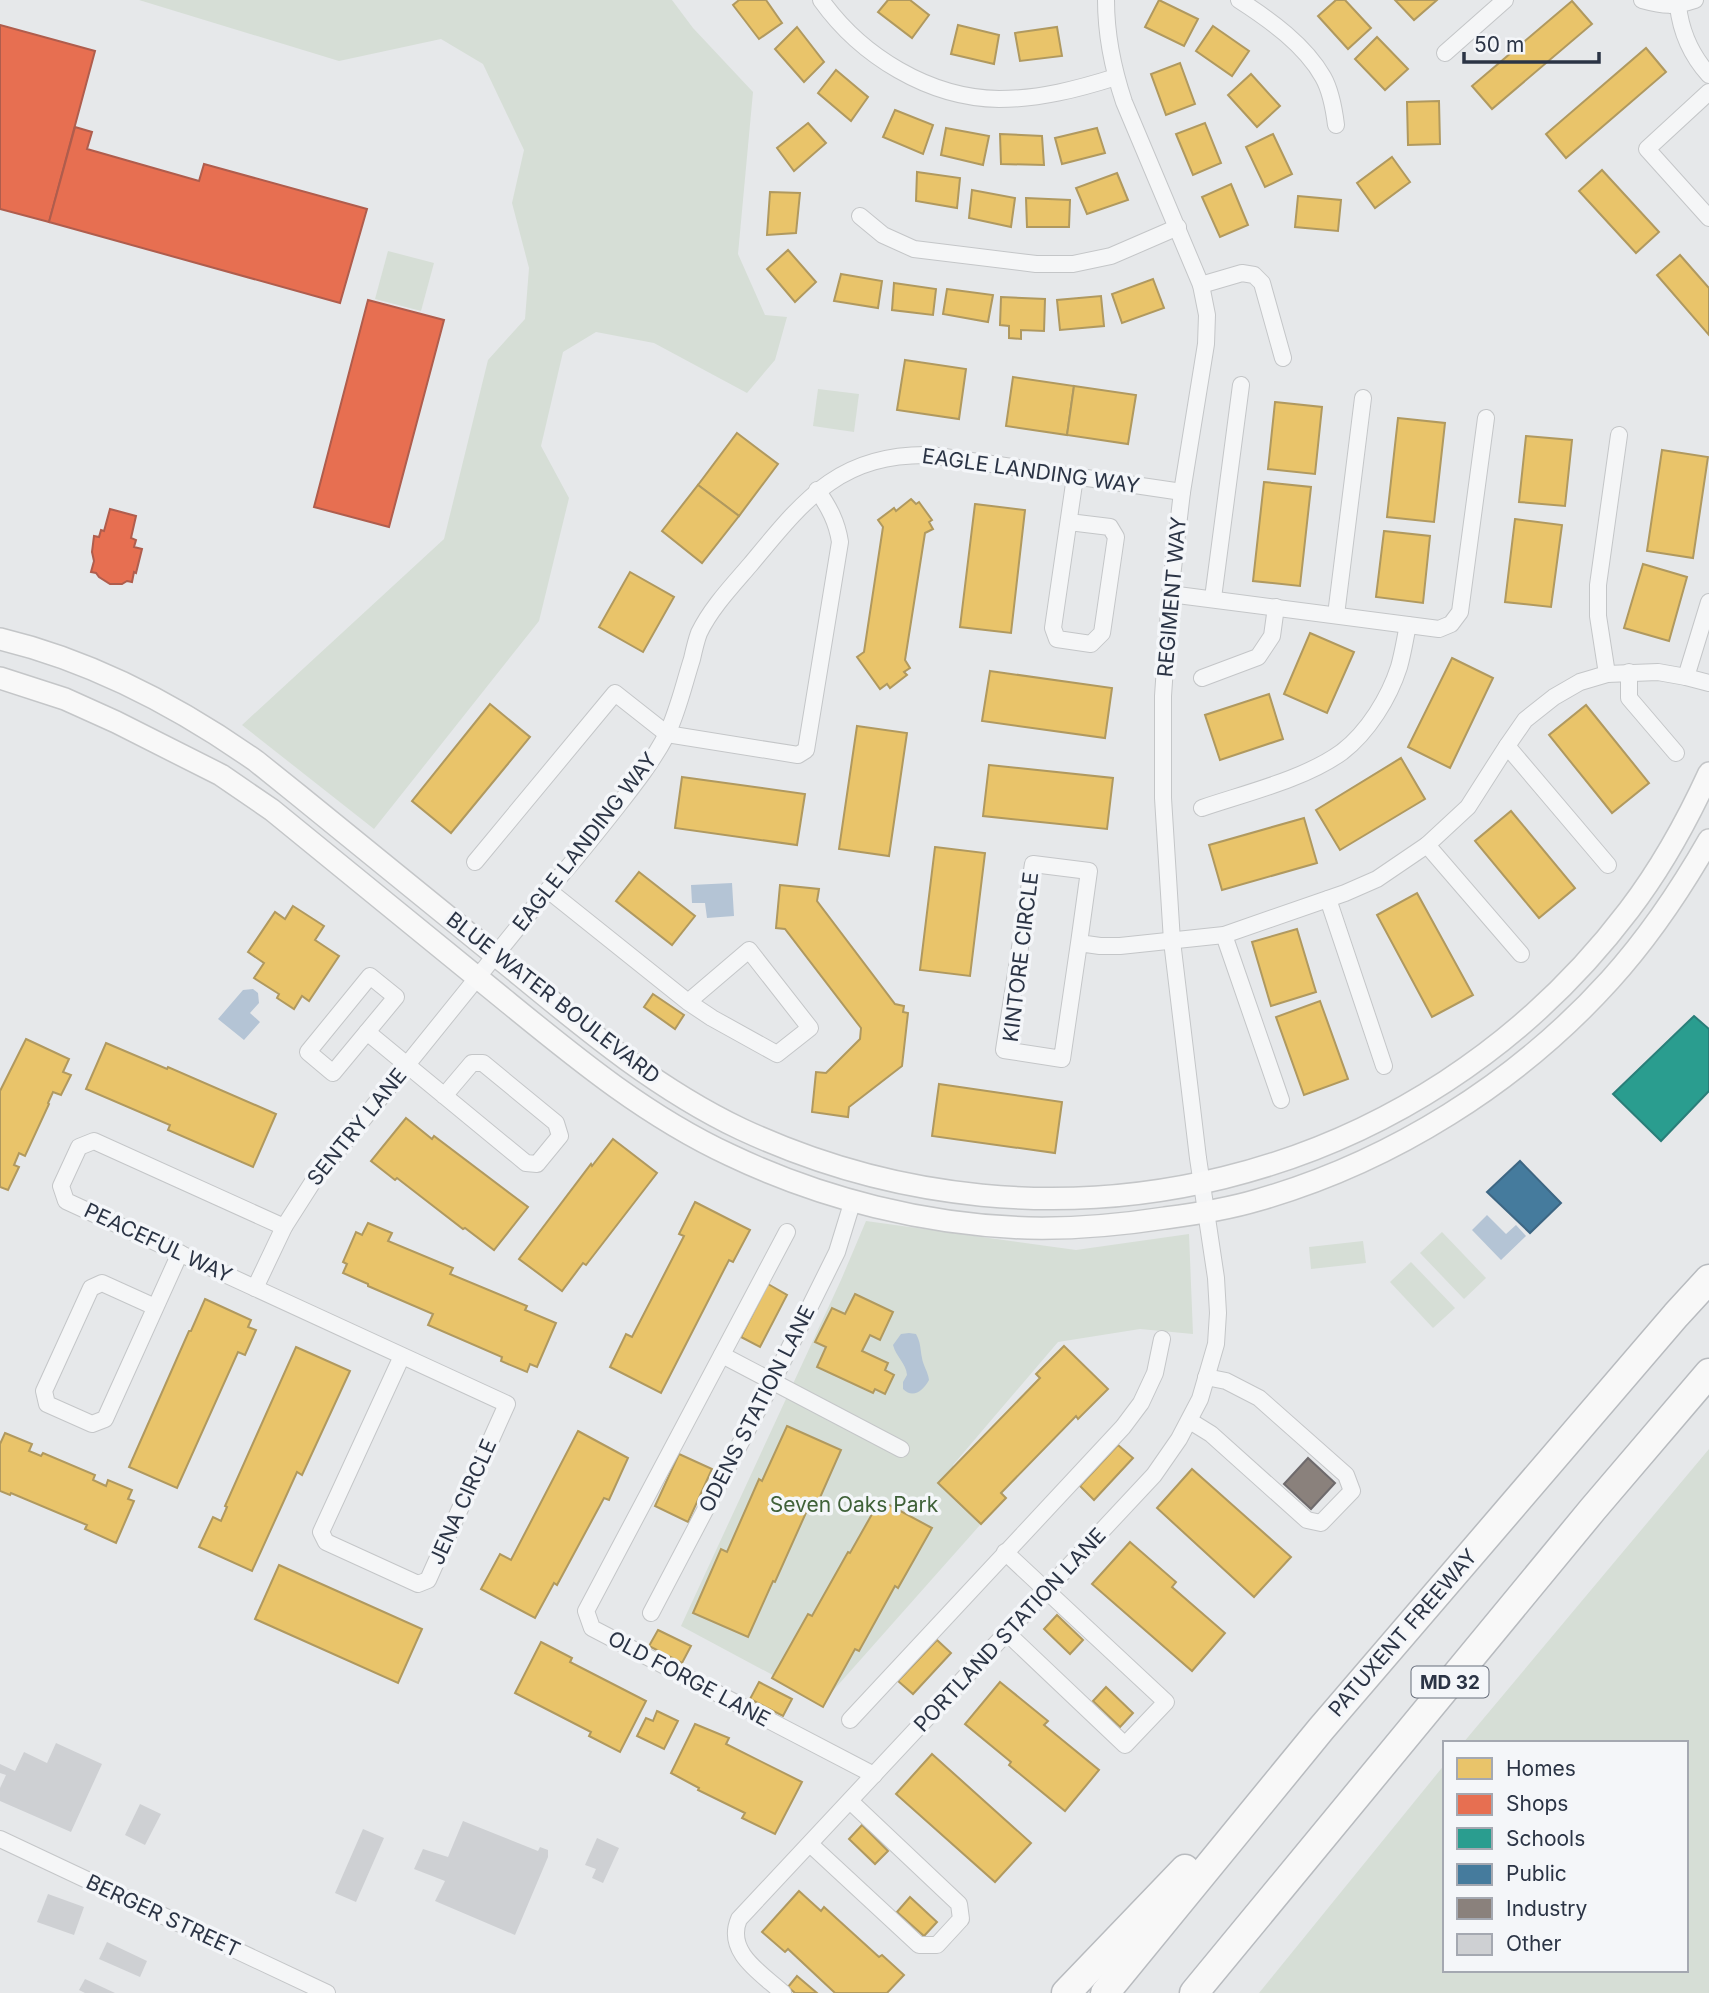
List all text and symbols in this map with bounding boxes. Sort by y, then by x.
scale bar [1464,21,1599,65]
text: 50 m [1474,32,1524,57]
street label: EAGLE LANDING WAY [921,443,1142,498]
street label: REGIMENT WAY [1152,516,1191,678]
street label: EAGLE LANDING WAY [507,747,662,936]
street label: KINTORE CIRCLE [998,871,1043,1043]
street label: BLUE WATER BOULEVARD [442,907,665,1089]
street label: SENTRY LANE [302,1063,411,1190]
street label: PEACEFUL WAY [80,1197,236,1288]
street label: ODENS STATION LANE [693,1301,820,1516]
street label: JENA CIRCLE [424,1435,501,1569]
park label: Seven Oaks Park [770,1492,939,1517]
street label: PORTLAND STATION LANE [909,1523,1111,1737]
street label: PATUXENT FREEWAY [1323,1544,1482,1722]
street label: OLD FORGE LANE [604,1625,775,1732]
road number: MD 32 [1412,1666,1488,1698]
legend [1443,1741,1688,1972]
text: Homes [1506,1756,1576,1781]
text: Shops [1506,1791,1568,1816]
text: Schools [1506,1826,1585,1851]
text: Public [1506,1861,1567,1886]
street label: BERGER STREET [82,1869,244,1962]
text: Industry [1506,1896,1588,1921]
text: Other [1506,1931,1562,1956]

